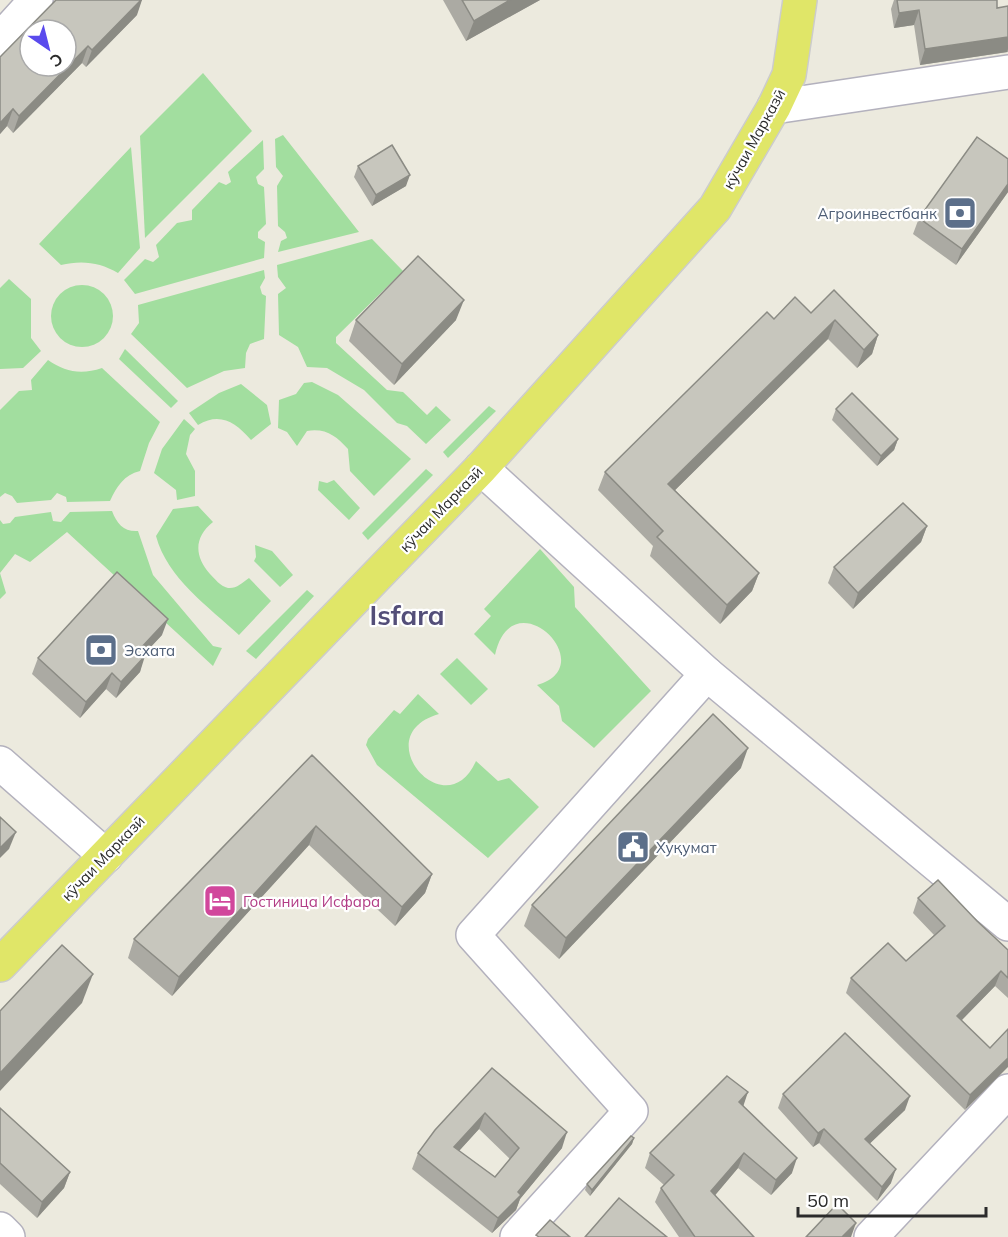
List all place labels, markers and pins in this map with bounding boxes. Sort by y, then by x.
bank icon: Агроинвестбанк [942,195,978,231]
place label: Агроинвестбанк [818,204,938,223]
bank icon: Эсхата [83,632,119,668]
place label: Эсхата [124,641,175,660]
public building icon: Хуқумат [615,829,651,865]
place label: Хуқумат [656,838,717,857]
hotel icon: Гостиница Исфара [202,883,238,919]
place label: Гостиница Исфара [243,892,380,911]

